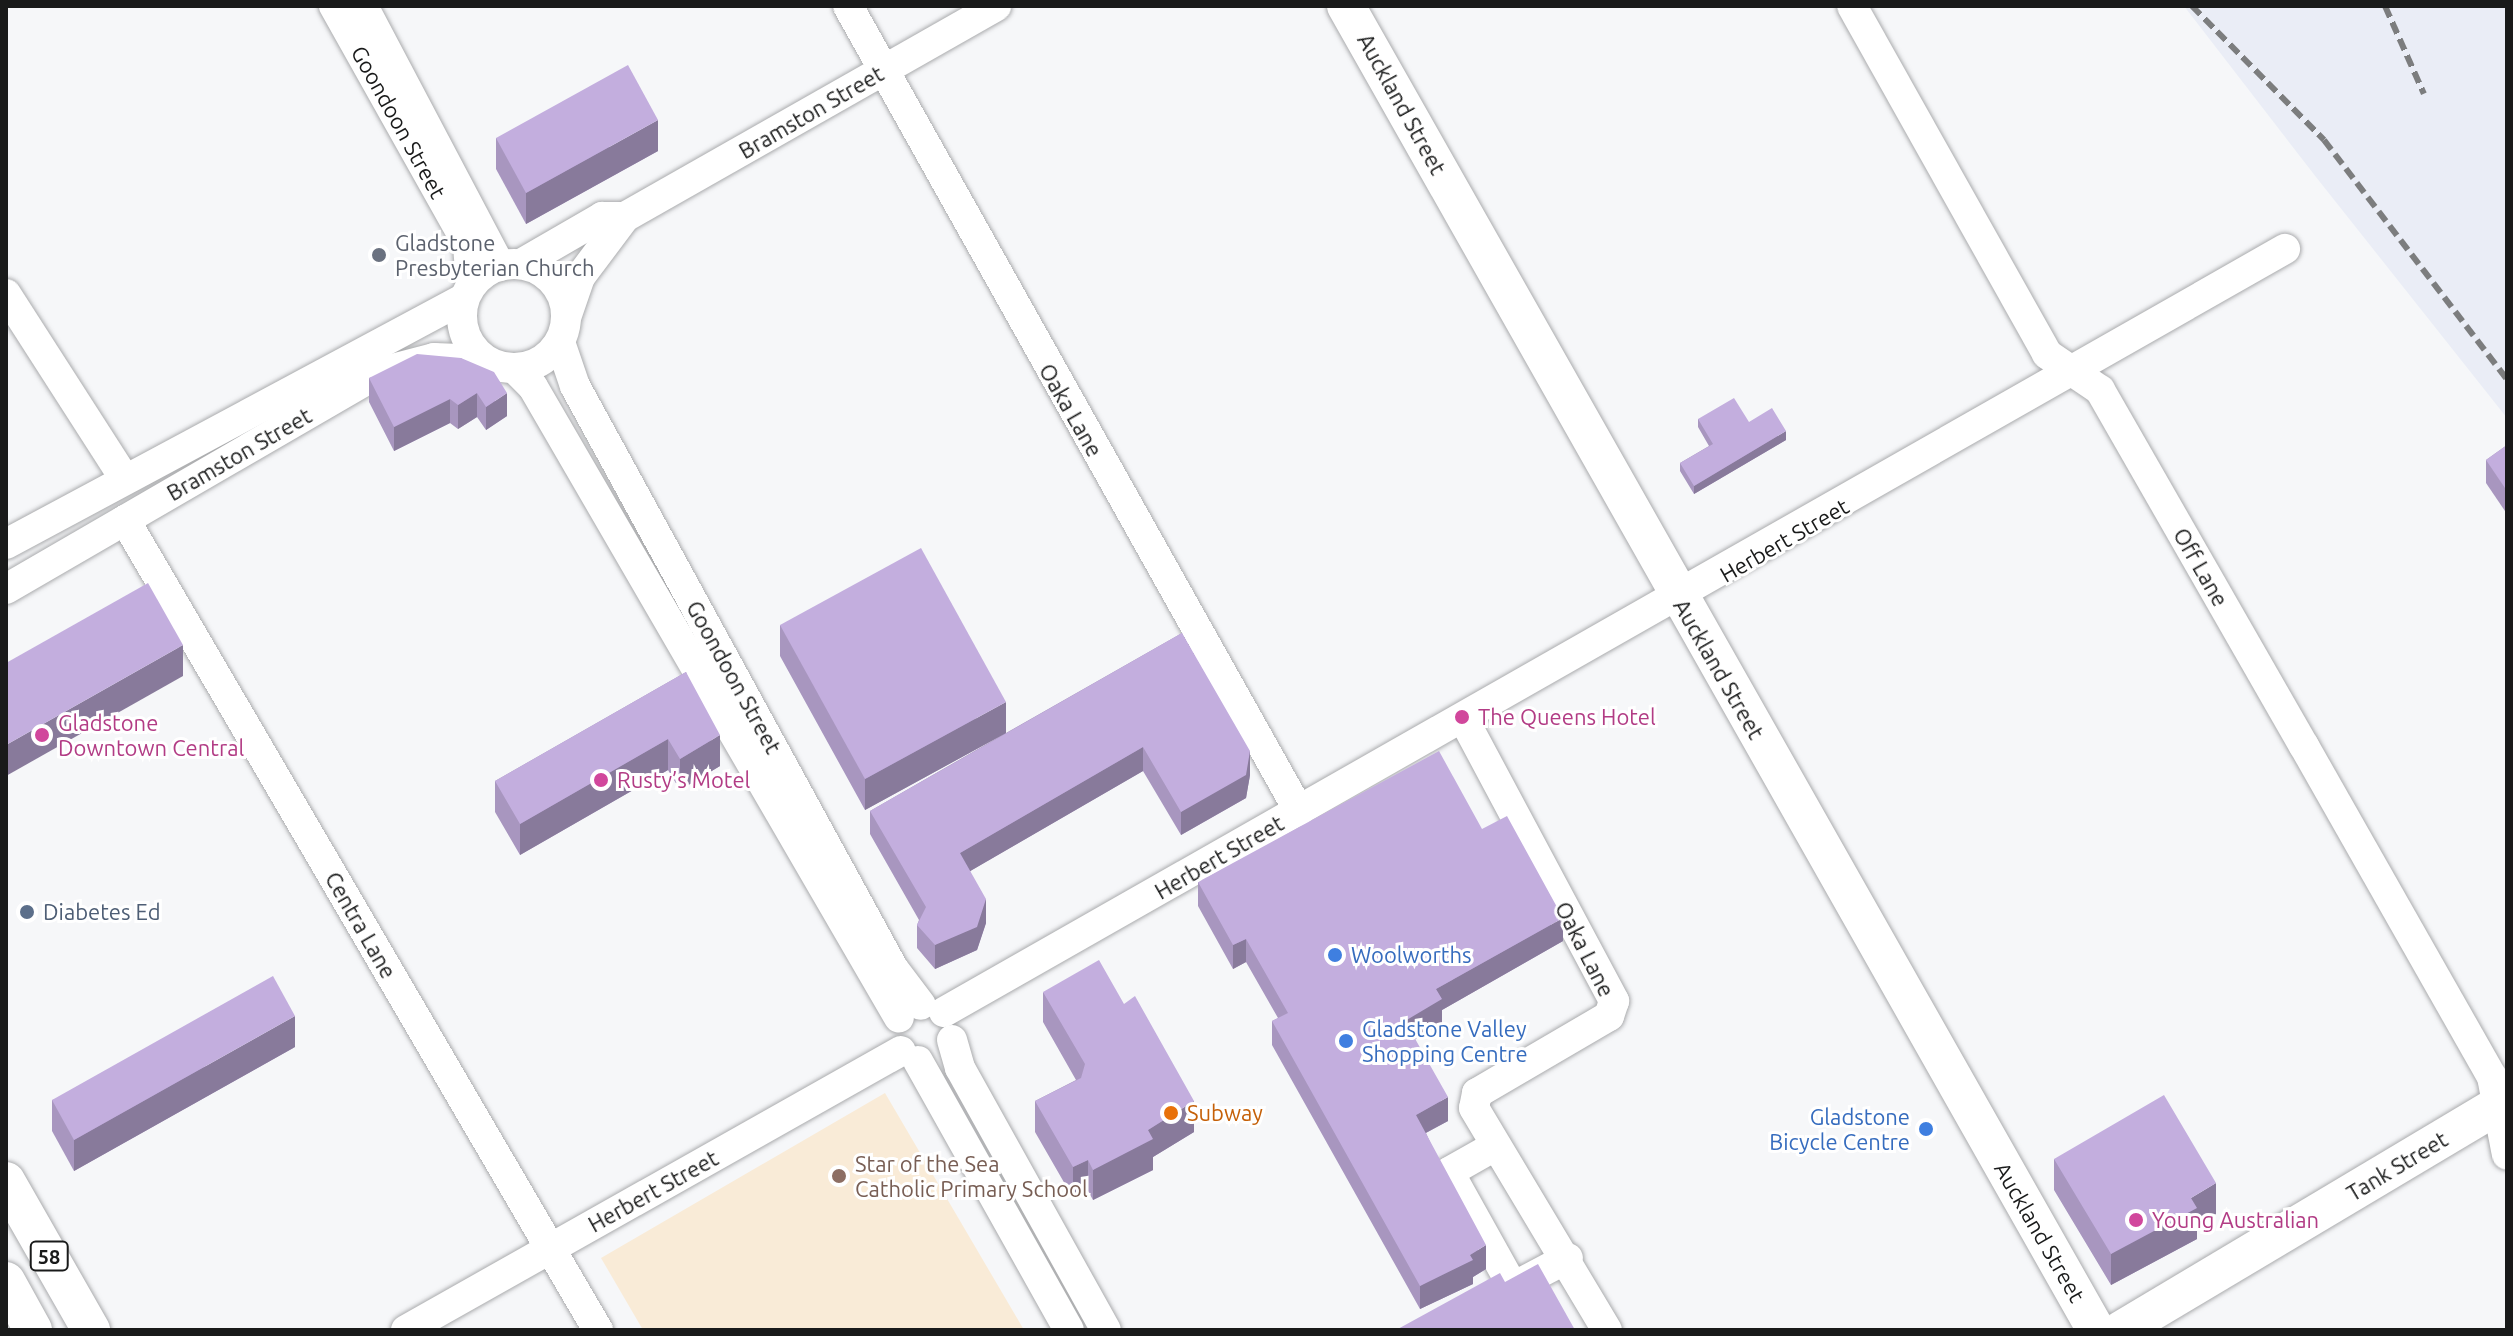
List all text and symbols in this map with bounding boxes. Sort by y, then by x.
street label: Auckland Street [1352,29,1452,179]
street label: Goondoon Street [346,41,452,203]
street label: Bramston Street [734,60,888,164]
place label: Gladstone Presbyterian Church [395,229,595,280]
marker: Gladstone Presbyterian Church [370,246,388,264]
street label: Oaka Lane [1034,359,1108,461]
street label: Bramston Street [162,402,316,506]
street label: Herbert Street [1715,492,1853,588]
street label: Off Lane [2168,523,2234,611]
street label: Auckland Street [1668,594,1770,744]
street label: Goondoon Street [681,596,787,758]
place label: The Queens Hotel [1478,704,1656,730]
marker: The Queens Hotel [1453,708,1471,726]
place label: Gladstone Downtown Central [58,709,244,760]
marker: Gladstone Downtown Central [33,726,51,744]
place label: Rusty’s Motel [617,767,750,793]
marker: Rusty’s Motel [592,771,610,789]
street label: Herbert Street [1150,809,1288,905]
street label: Centra Lane [320,867,402,983]
street label: Oaka Lane [1550,897,1620,1001]
place label: Diabetes Ed [43,899,161,925]
marker: Diabetes Ed [18,903,36,921]
place label: Woolworths [1351,942,1472,968]
marker: Woolworths [1326,946,1344,964]
place label: Gladstone Valley Shopping Centre [1362,1015,1528,1066]
marker: Gladstone Valley Shopping Centre [1337,1032,1355,1050]
place label: Subway [1187,1100,1263,1126]
place label: Gladstone Bicycle Centre [1769,1103,1910,1154]
marker: Subway [1162,1104,1180,1122]
marker: Gladstone Bicycle Centre [1917,1120,1935,1138]
street label: Tank Street [2342,1126,2452,1206]
street label: Herbert Street [584,1144,722,1238]
place label: Star of the Sea Catholic Primary School [855,1150,1088,1202]
street label: Auckland Street [1989,1157,2091,1307]
marker: Star of the Sea Catholic Primary School [830,1167,848,1185]
place label: Young Australian [2152,1207,2319,1233]
marker: Young Australian [2127,1211,2145,1229]
road number: 58 [29,1240,69,1272]

